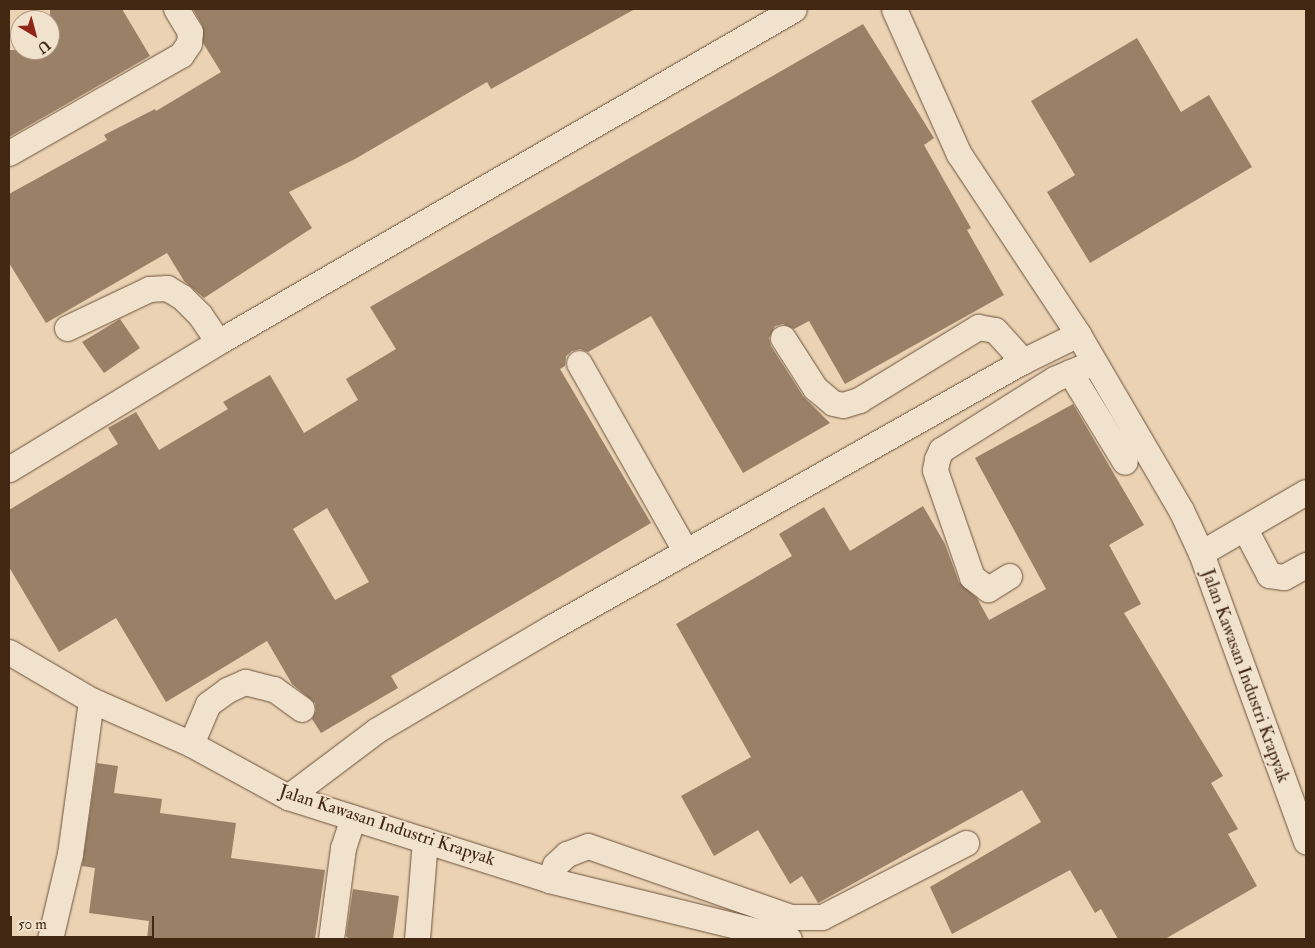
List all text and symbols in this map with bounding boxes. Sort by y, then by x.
north arrow [10,10,60,60]
text: U [34,36,54,57]
street label: Jalan Kawasan Industri Krapyak [1196,566,1294,786]
street label: Jalan Kawasan Industri Krapyak [276,781,498,871]
scale bar [12,906,156,938]
text: 50 m [18,915,47,934]

